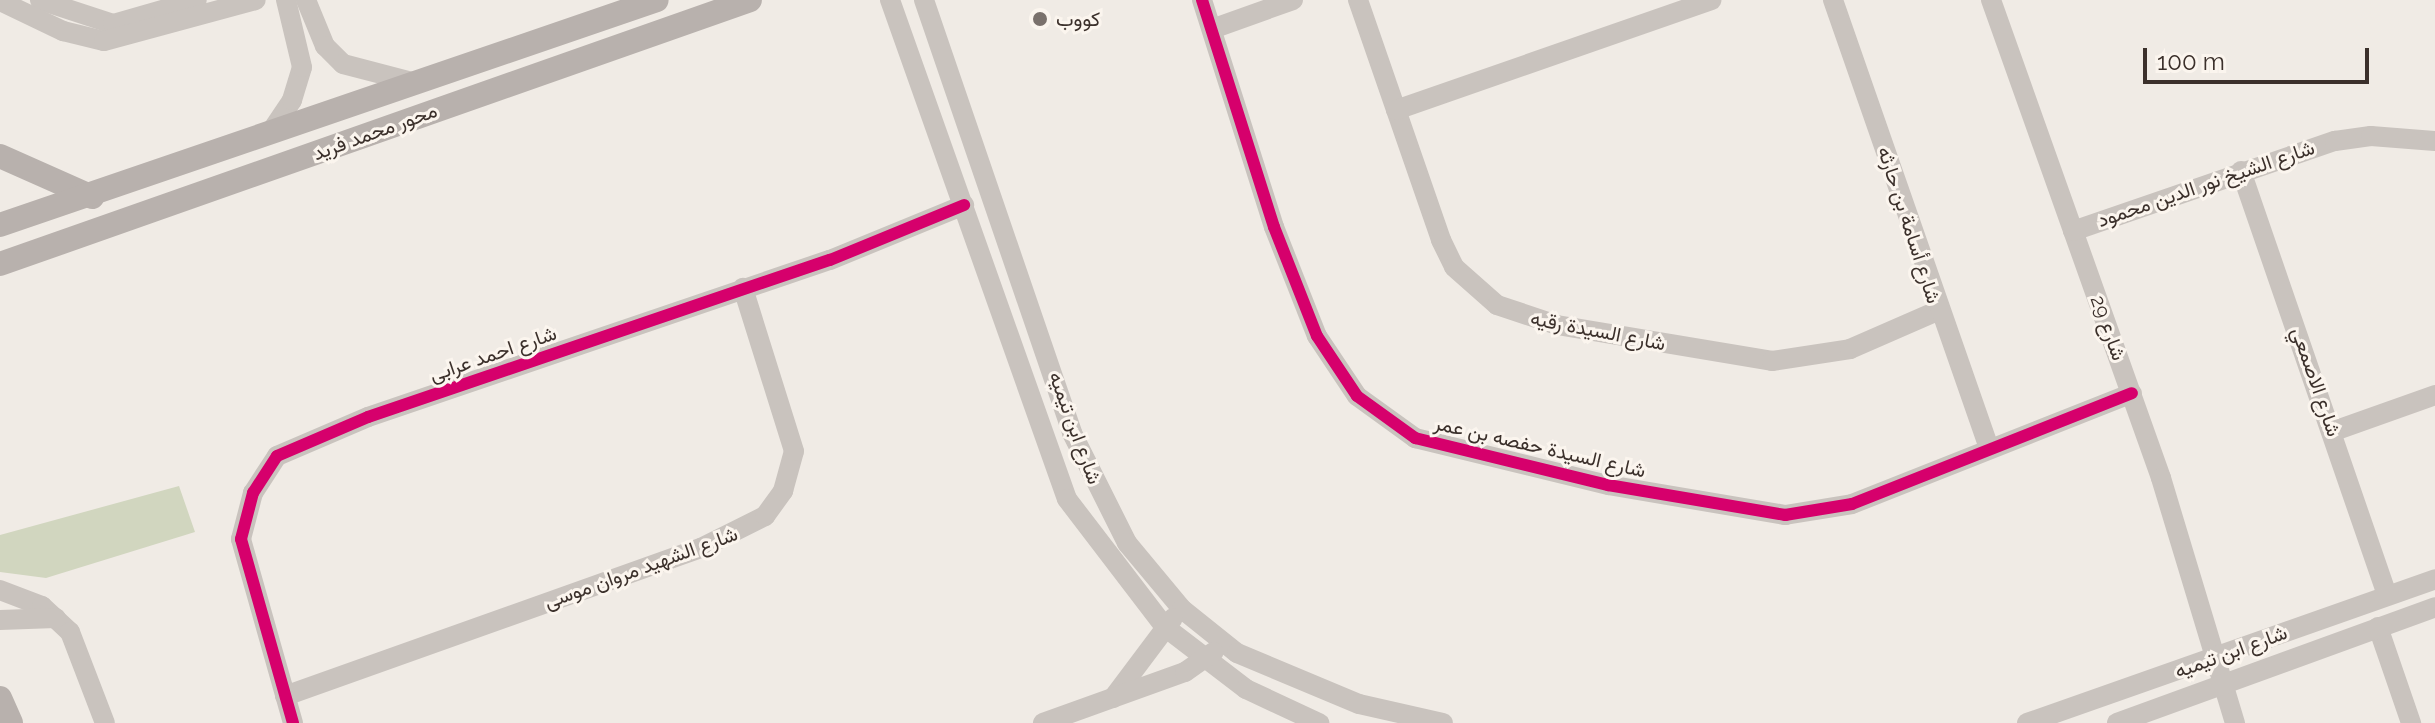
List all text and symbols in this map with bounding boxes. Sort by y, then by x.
place label: كووب [1056,7,1100,31]
marker: كووب [1031,10,1049,28]
scale bar [2147,32,2373,82]
text: 100 m [2157,47,2225,76]
street label: محور محمد فريد [310,98,440,166]
street label: شارع الشيخ نور الدين محمود [2094,136,2318,232]
street label: شارع أسامة بن حارثه [1872,143,1946,307]
street label: شارع 29 [2085,292,2131,364]
street label: شارع السيدة رقيه [1528,306,1668,356]
street label: شارع احمد عرابى [426,321,560,387]
street label: شارع الاصمعي [2286,324,2346,440]
street label: شارع ابن تيميه [1044,369,1106,487]
street label: شارع السيدة حفصه بن عمر [1432,411,1648,483]
street label: شارع الشهيد مروان موسى [541,522,741,614]
street label: شارع ابن تيميه [2172,621,2290,683]

